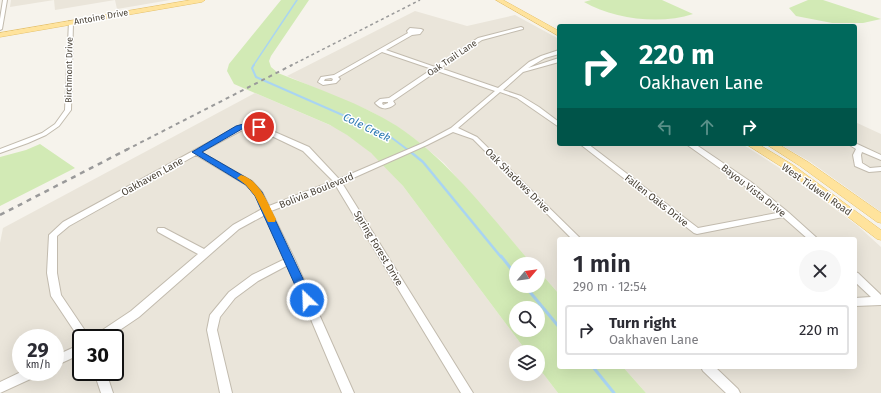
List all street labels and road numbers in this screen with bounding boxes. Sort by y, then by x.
street label: Antoine Drive [73,7,129,27]
street label: Birchmont Drive [63,37,75,103]
street label: Oak Trail Lane [425,38,479,78]
street label: Oak Shadows Drive [482,146,552,216]
street label: Oakhaven Lane [119,155,186,199]
street label: West Tidwell Road [779,161,854,218]
street label: Bayou Vista Drive [719,162,788,220]
street label: Bolivia Boulevard [277,171,355,211]
street label: Fallen Oaks Drive [622,172,691,229]
street label: Spring Forest Drive [351,209,405,288]

